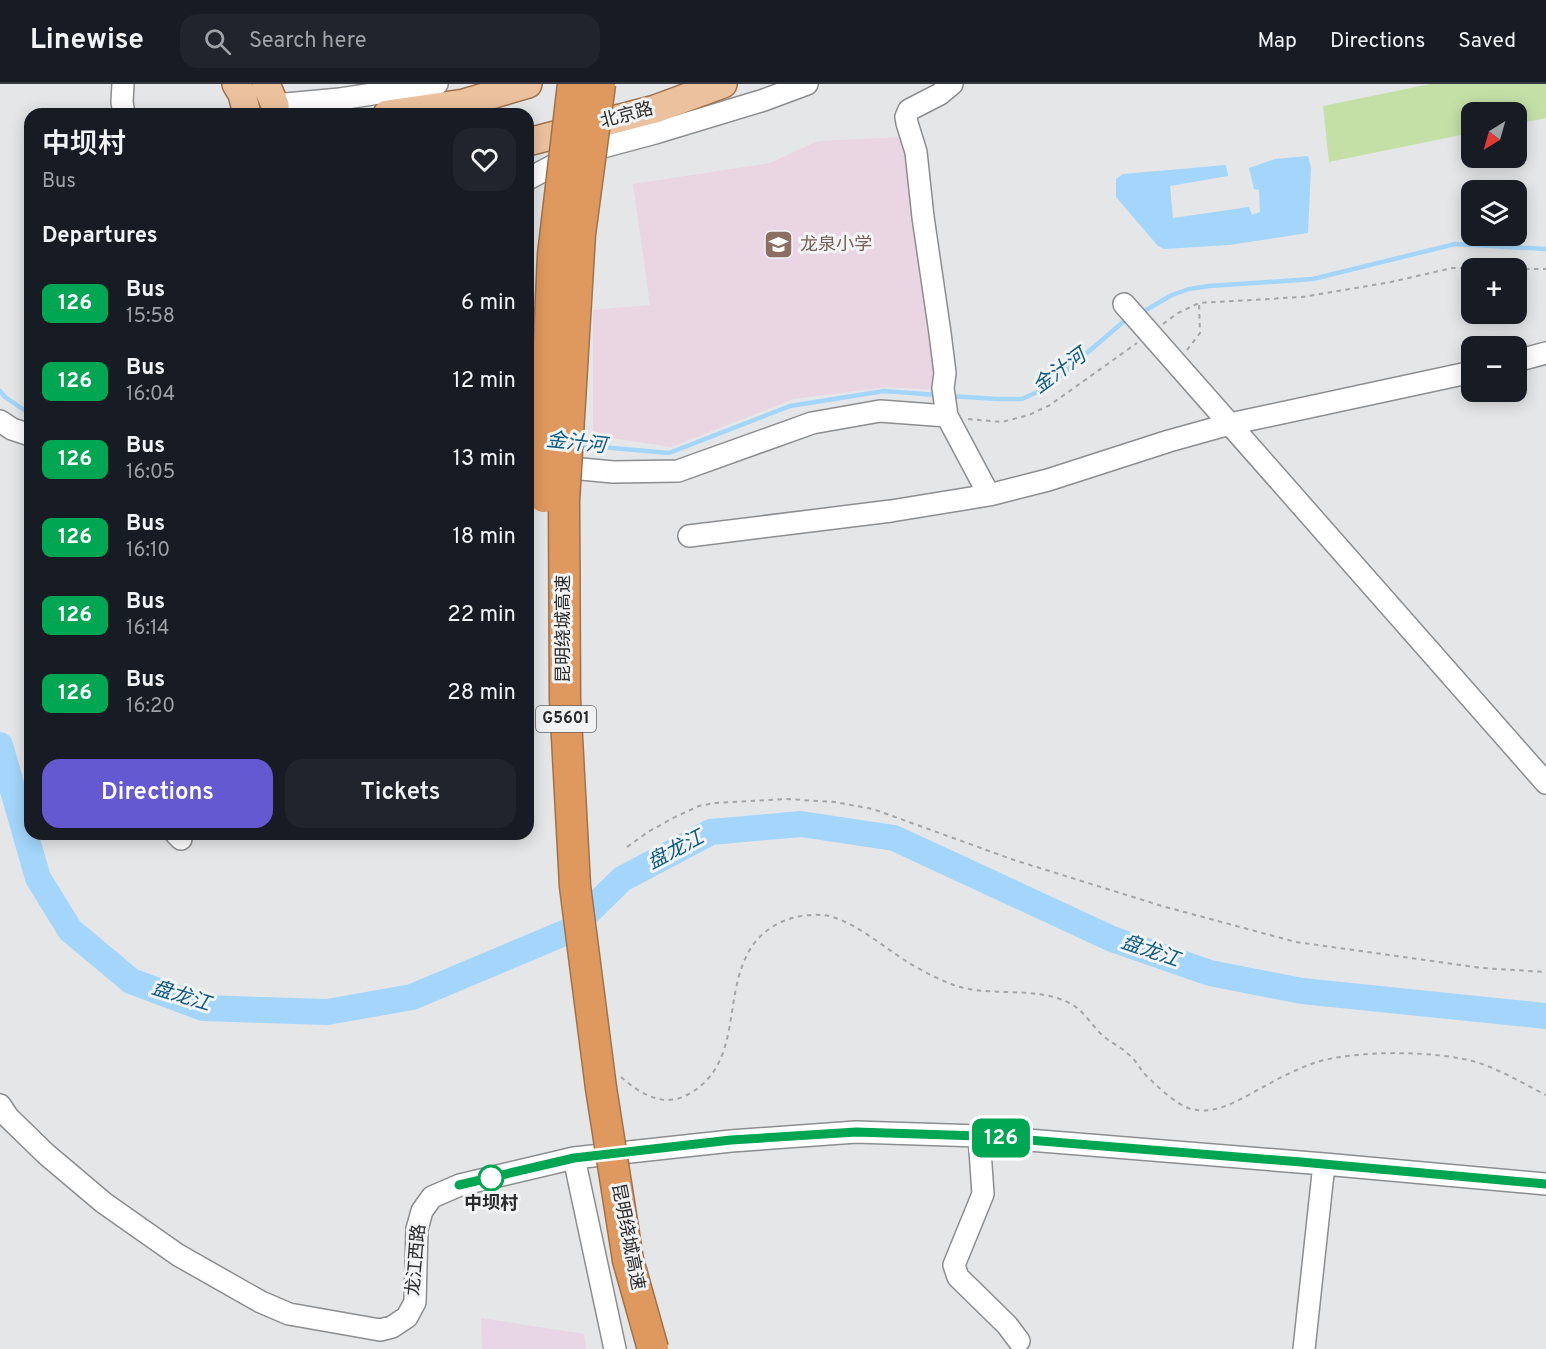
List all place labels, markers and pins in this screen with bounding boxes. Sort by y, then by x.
school or university icon: 龙泉小学 [763,229,795,261]
place label: 龙泉小学 [800,234,872,257]
marker: 中坝村 [478,1165,504,1191]
place label: 中坝村 [464,1193,518,1216]

